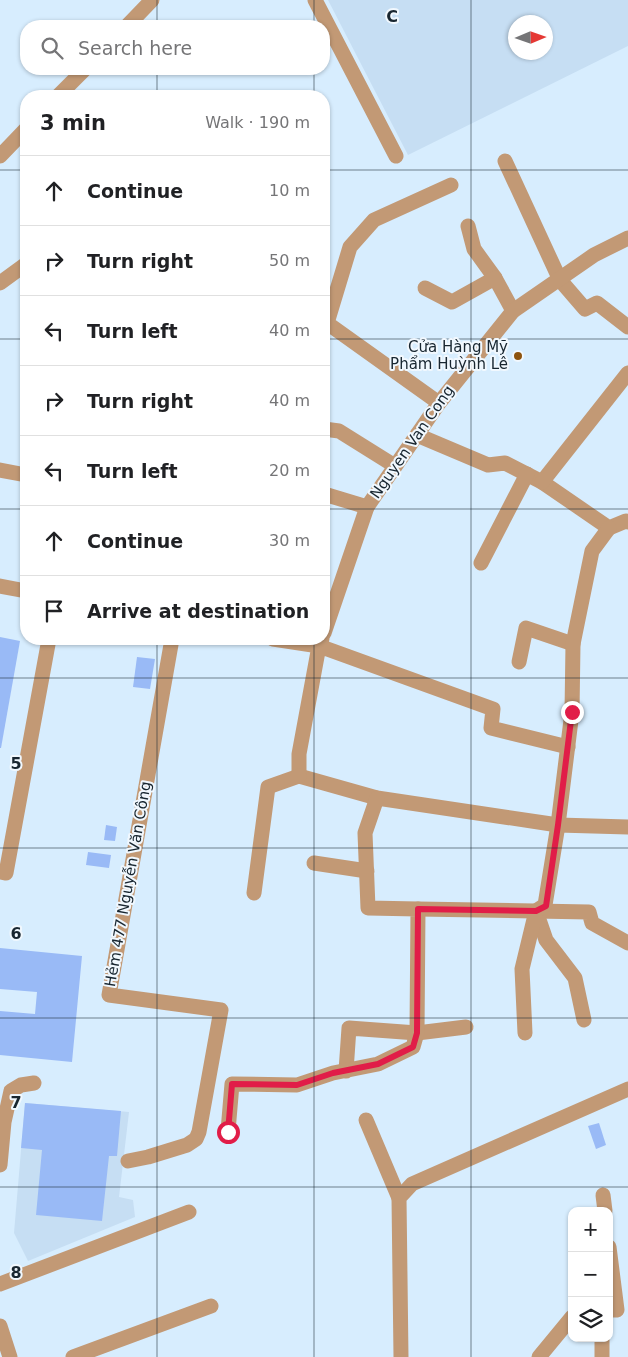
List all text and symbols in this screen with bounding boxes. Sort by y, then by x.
text: C [386,7,398,26]
north arrow [508,15,553,60]
search box [20,20,330,75]
icon: search [38,34,66,62]
text: Search here [78,37,192,59]
text: 3 min [40,111,106,135]
text: Walk · 190 m [205,113,310,132]
icon: ahead [40,177,68,205]
text: Continue [87,180,183,202]
text: 10 m [269,181,310,200]
icon: right [40,247,68,275]
text: Turn right [87,250,193,272]
text: 50 m [269,251,310,270]
icon: left [40,317,68,345]
text: Turn left [87,320,178,342]
text: 40 m [269,321,310,340]
place label: Cửa Hàng Mỹ Phẩm Huỳnh Lê [390,338,508,373]
marker: Cửa Hàng Mỹ Phẩm Huỳnh Lê [512,350,524,362]
street label: Nguyen Van Cong [366,382,458,502]
icon: right [40,387,68,415]
text: Turn right [87,390,193,412]
text: 40 m [269,391,310,410]
icon: left [40,457,68,485]
text: Turn left [87,460,178,482]
text: 20 m [269,461,310,480]
icon: ahead [40,527,68,555]
text: Continue [87,530,183,552]
text: 30 m [269,531,310,550]
icon: arrive [40,597,68,625]
text: Arrive at destination [87,600,309,622]
route end [561,701,584,724]
text: 5 [10,754,22,773]
street label: Hẻm 477 Nguyễn Văn Công [101,780,155,988]
text: 6 [10,924,22,943]
text: 7 [10,1093,22,1112]
route start [217,1121,240,1144]
map controls [568,1207,613,1342]
button: + [568,1207,613,1252]
button: − [568,1252,613,1297]
text: 8 [10,1263,22,1282]
button: layers [568,1297,613,1342]

